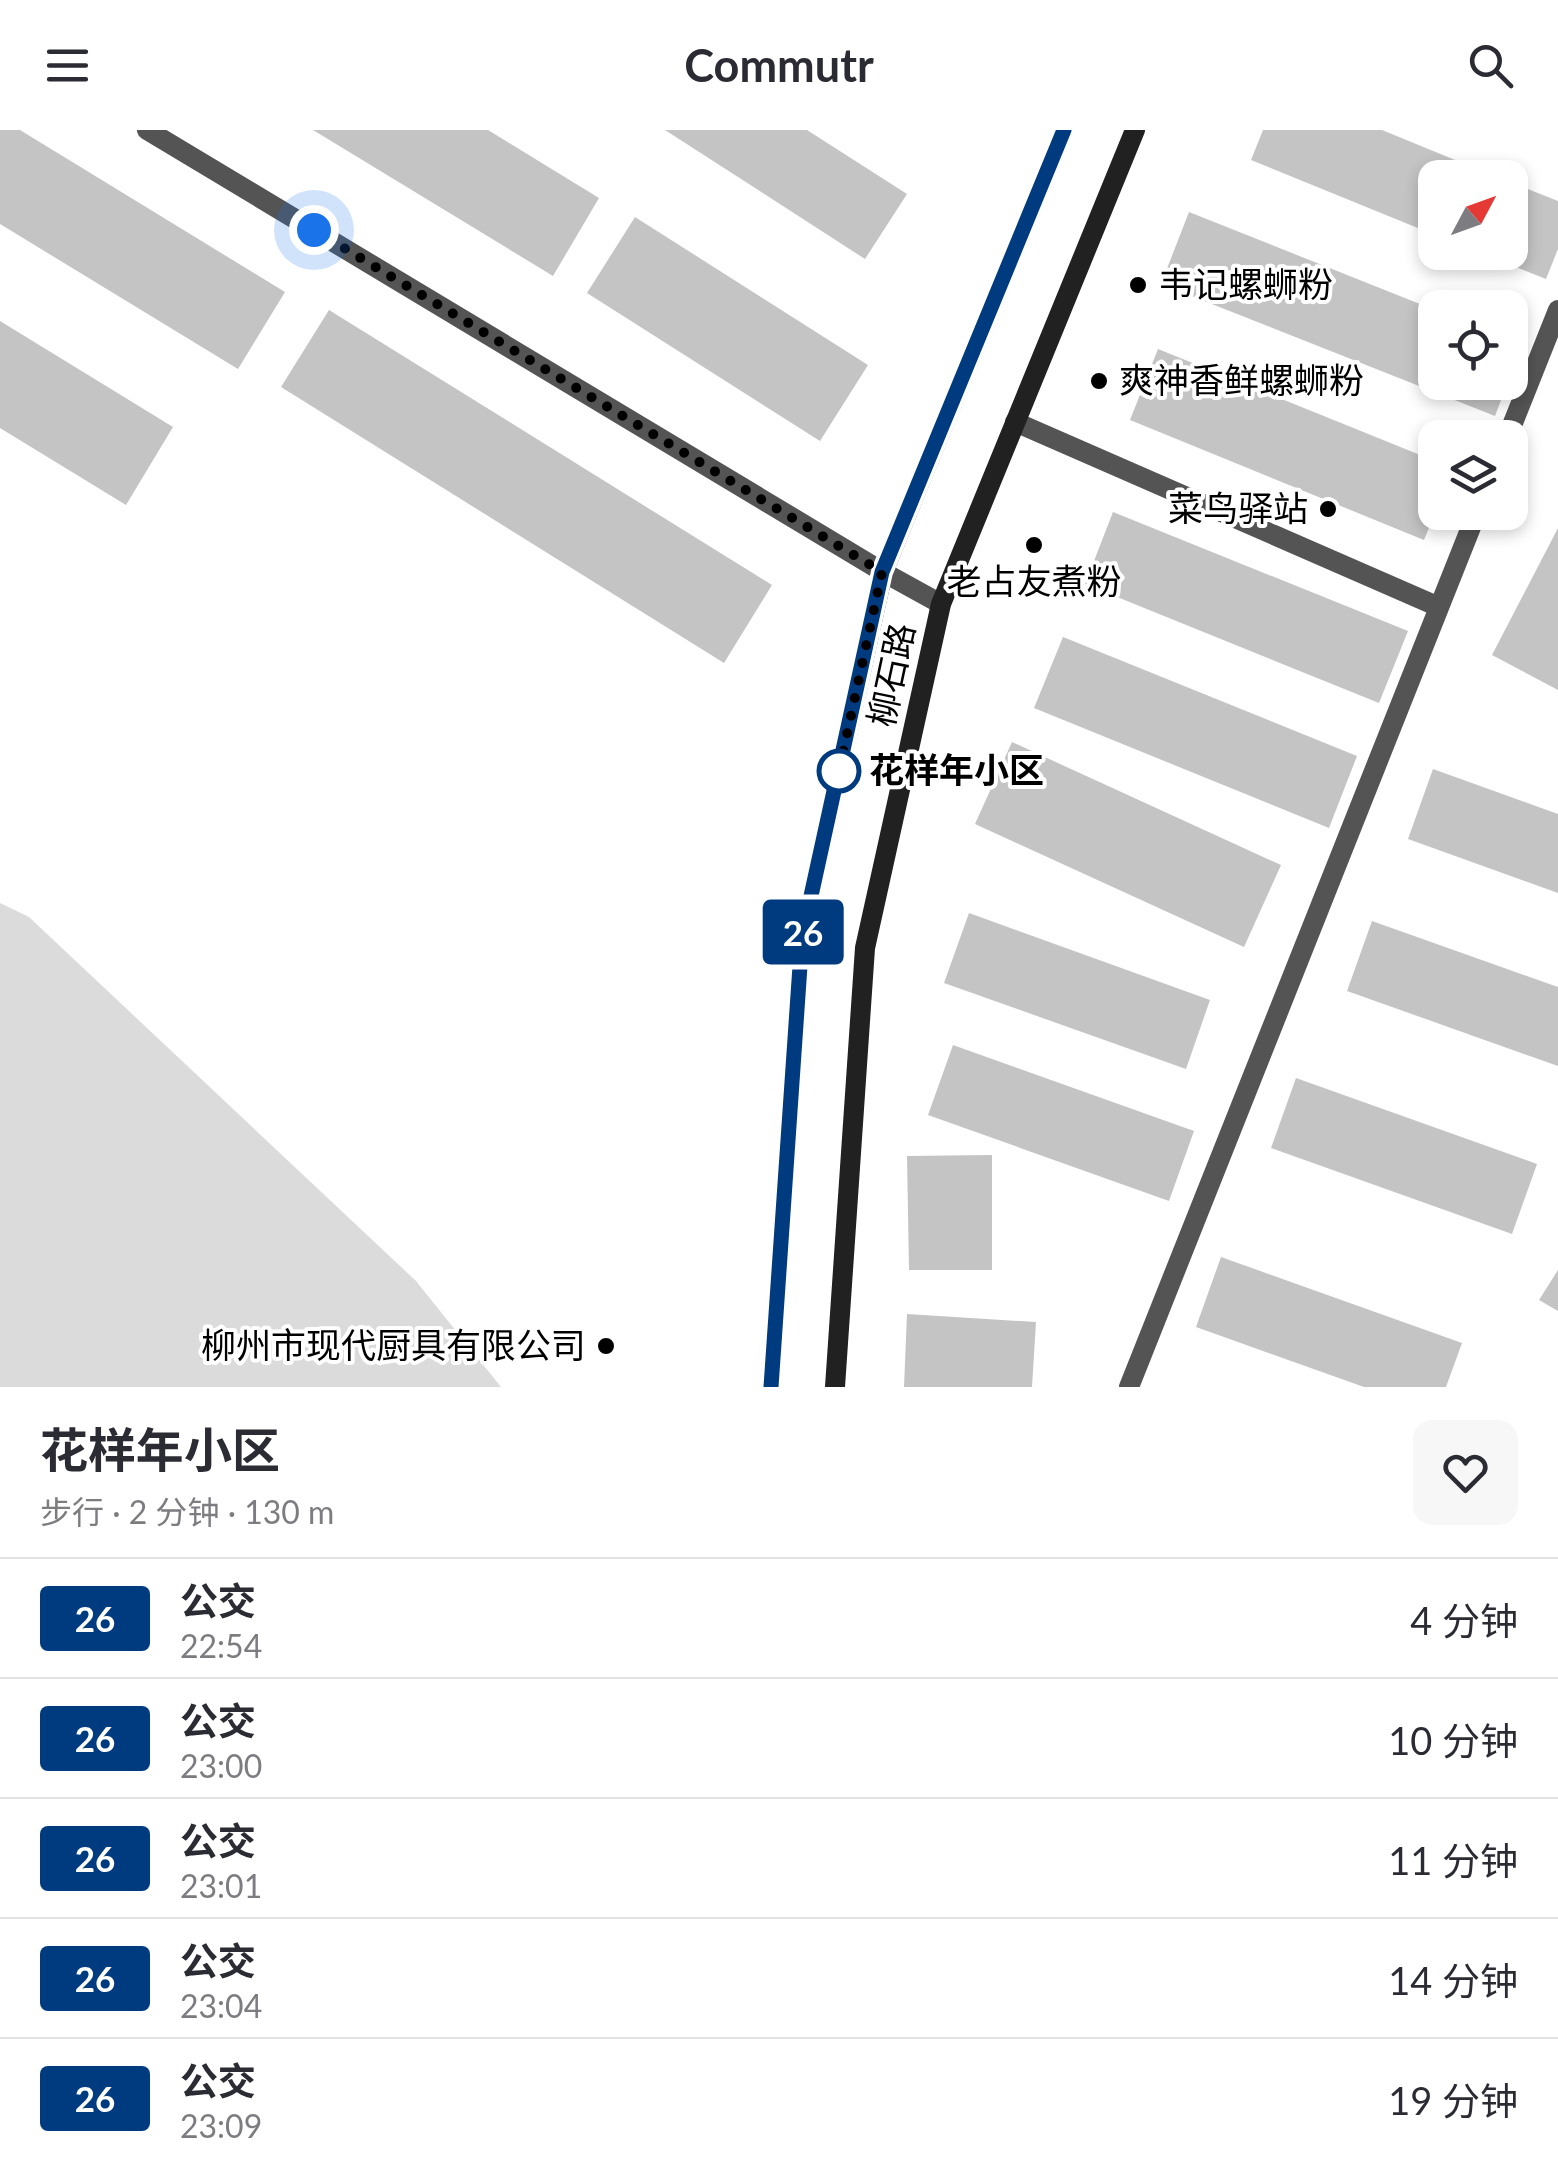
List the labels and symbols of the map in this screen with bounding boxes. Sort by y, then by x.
north arrow [1418,160,1528,270]
your location [289,205,339,255]
place label: 韦记螺蛳粉 [1158,262,1333,304]
marker: 韦记螺蛳粉 [1127,274,1149,296]
place label: 爽神香鲜螺蛳粉 [1119,358,1364,400]
marker: 爽神香鲜螺蛳粉 [1088,370,1110,392]
place label: 菜鸟驿站 [1168,486,1308,528]
marker: 菜鸟驿站 [1317,498,1339,520]
marker: 老占友煮粉 [1023,534,1045,556]
place label: 老占友煮粉 [946,559,1122,601]
street label: 柳石路 [859,619,922,730]
place label: 花样年小区 [869,748,1044,790]
marker: 花样年小区 [818,750,860,792]
line badge: 26 [758,900,848,964]
place label: 柳州市现代厨具有限公司 [201,1323,586,1365]
marker: 柳州市现代厨具有限公司 [595,1335,617,1357]

